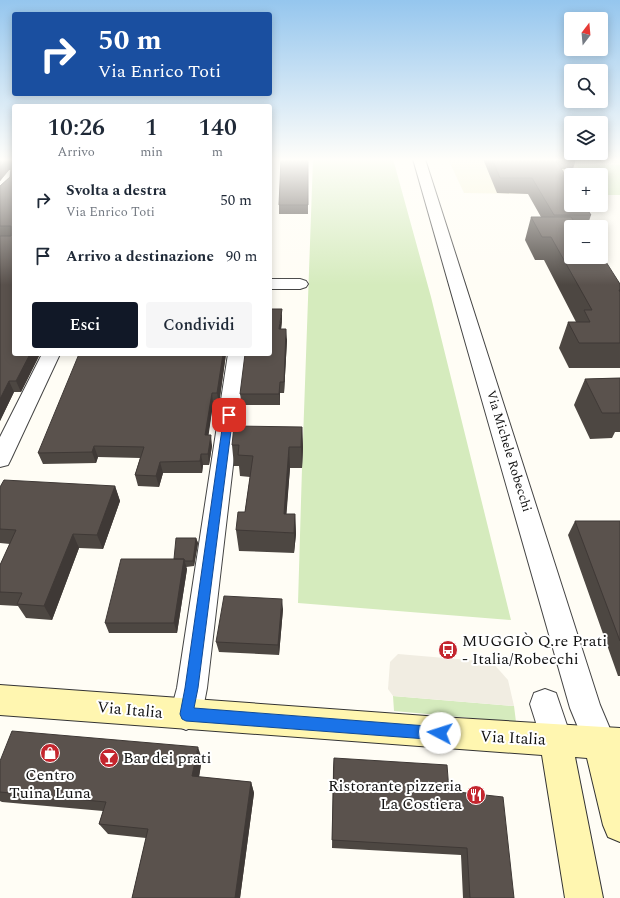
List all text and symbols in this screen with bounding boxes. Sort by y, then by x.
north arrow [564,12,608,56]
map controls [564,12,608,264]
text: 50 m [98,19,162,62]
icon: right [32,28,84,80]
text: Via Enrico Toti [98,58,221,85]
button: search [564,64,608,108]
text: 10:26 [47,110,105,146]
text: 1 [145,110,158,146]
text: 140 [198,110,237,146]
button: layers [564,116,608,160]
text: Arrivo [57,142,95,162]
text: min [140,142,163,162]
text: m [212,142,223,162]
button: + [564,168,608,212]
text: Svolta a destra [66,179,167,202]
icon: right [32,189,54,211]
text: 50 m [220,189,252,212]
text: Via Enrico Toti [66,202,155,222]
button: − [564,220,608,264]
icon: arrive [32,245,54,267]
text: Arrivo a destinazione [66,245,214,268]
text: 90 m [226,245,257,268]
button: Esci [32,302,138,348]
button: Condividi [146,302,252,348]
street label: Via Michele Robecchi [481,388,537,514]
pin [212,398,246,432]
icon: arrive [218,404,240,426]
place label: MUGGIÒ Q.re Prati - Italia/Robecchi [462,629,607,671]
bus stop icon: MUGGIÒ Q.re Prati - Italia/Robecchi [437,639,459,661]
street label: Via Italia [96,695,164,725]
position arrow [419,712,461,754]
street label: Via Italia [479,724,547,752]
shop icon: Centro Tuina Luna [39,742,61,764]
place label: Bar dei prati [123,746,211,770]
bar icon: Bar dei prati [98,747,120,769]
place label: Centro Tuina Luna [9,763,91,805]
place label: Ristorante pizzeria La Costiera [328,774,462,816]
restaurant icon: Ristorante pizzeria La Costiera [465,784,487,806]

